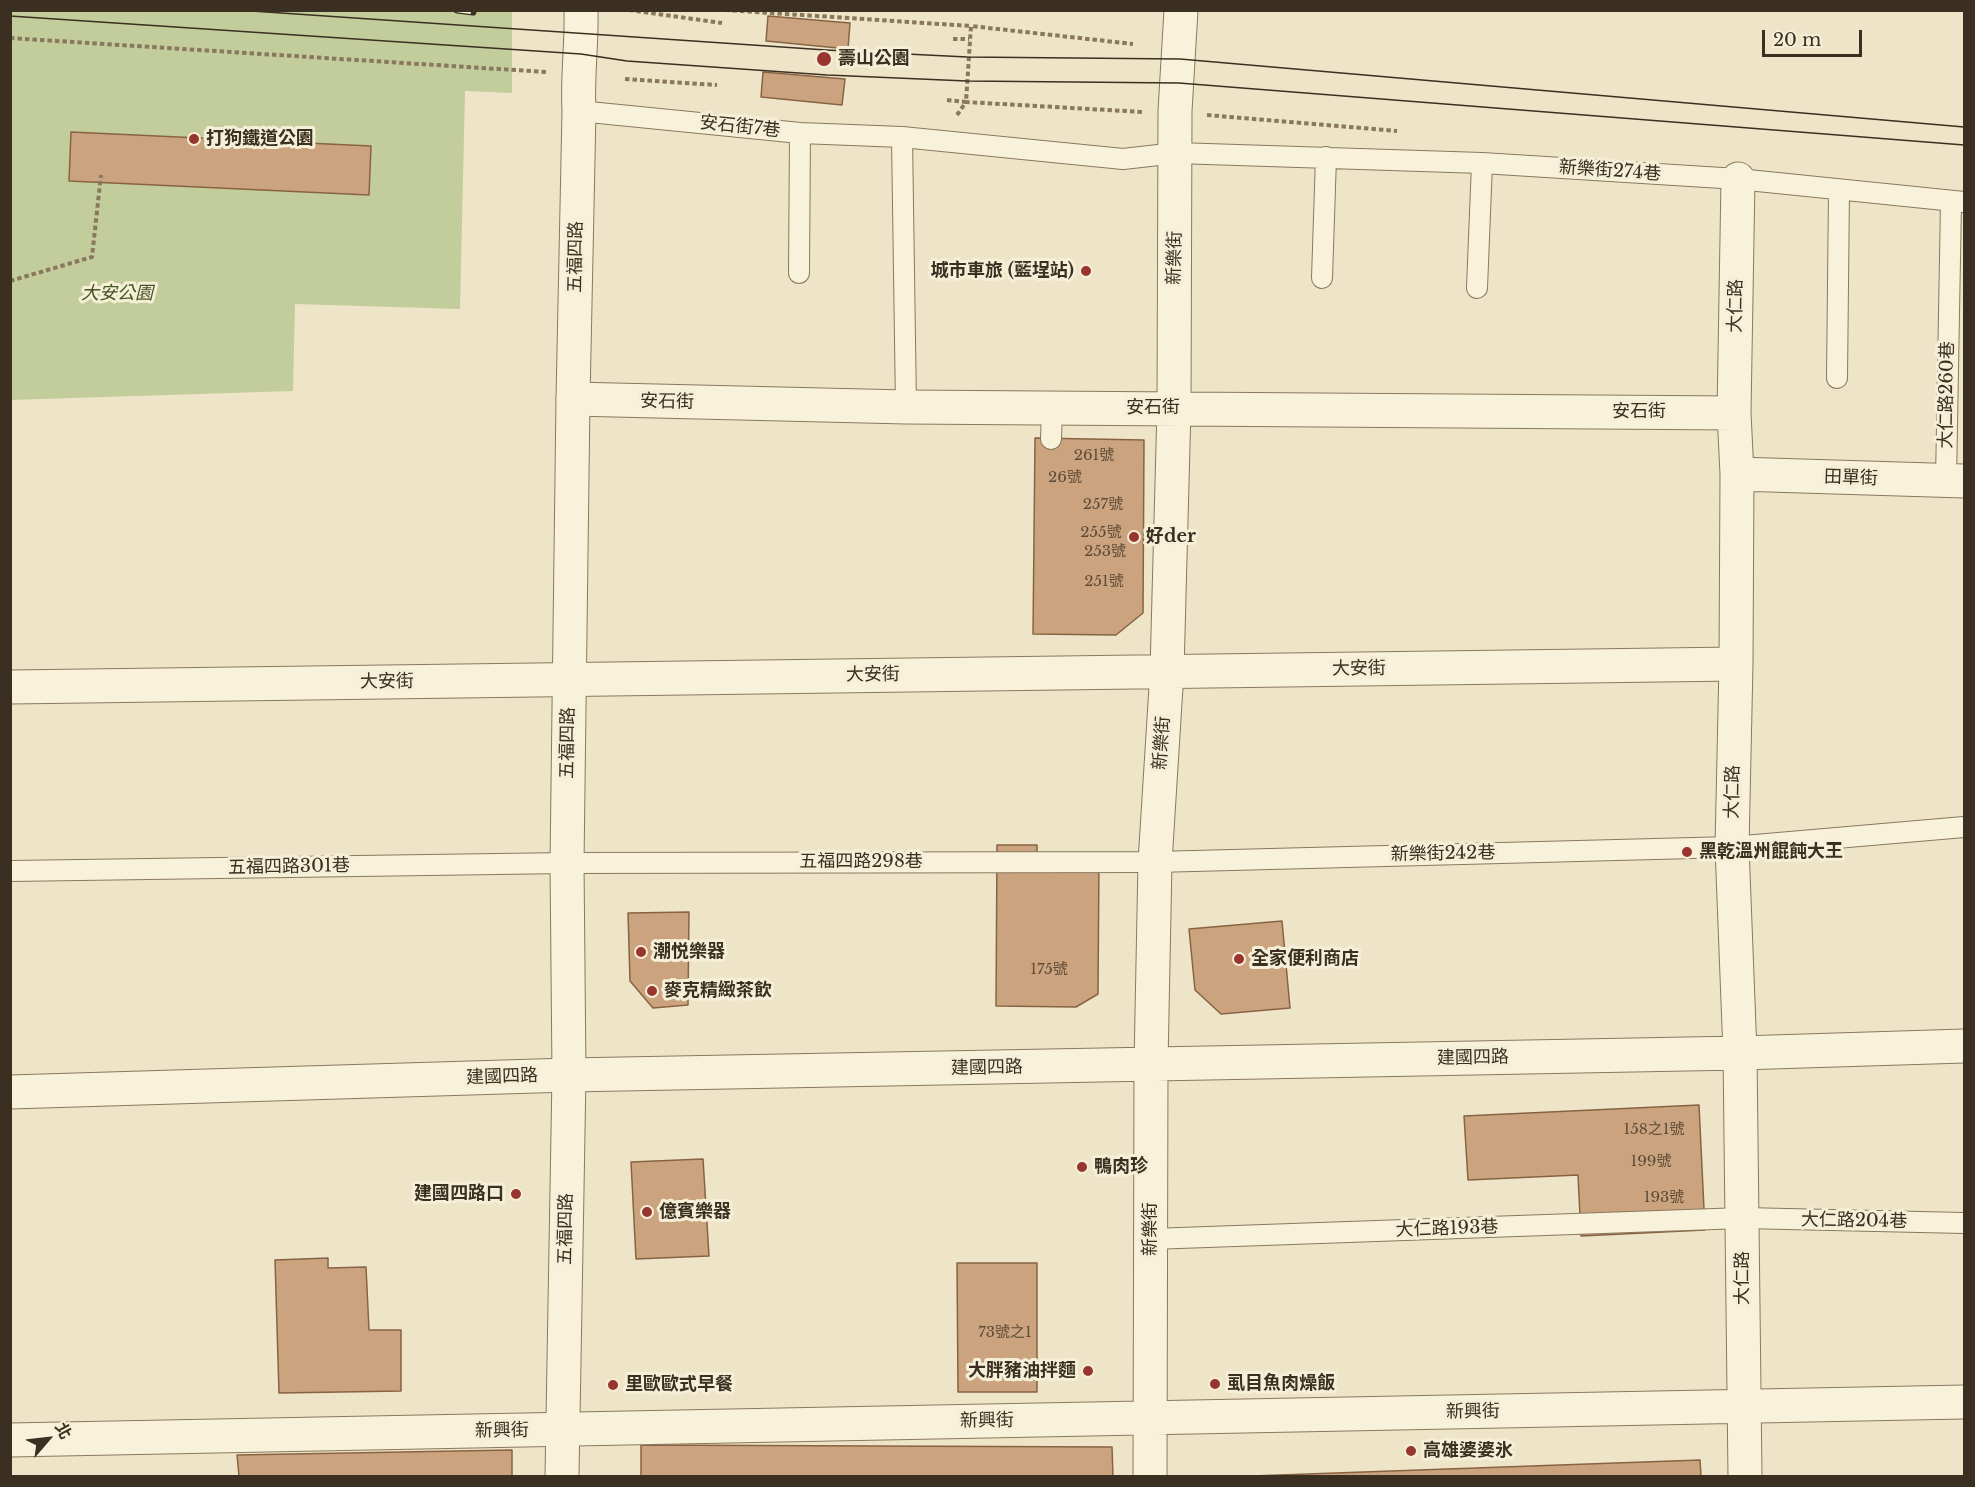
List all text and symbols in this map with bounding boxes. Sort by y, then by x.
scale bar [1765,18,1866,56]
text: 20 m [1773,29,1821,51]
place label: 壽山公園 [838,48,910,70]
marker: 壽山公園 [815,50,833,68]
street label: 安石街7巷 [699,112,781,142]
place label: 打狗鐵道公園 [206,128,314,150]
marker: 打狗鐵道公園 [187,132,201,146]
street label: 新樂街274巷 [1558,157,1662,185]
street label: 五福四路 [565,221,587,293]
street label: 新樂街 [1164,231,1186,285]
place label: 城市車旅 (藍埕站) [931,260,1074,282]
marker: 城市車旅 (藍埕站) [1079,264,1093,278]
street label: 大仁路 [1725,279,1747,333]
park label: 大安公園 [81,283,153,305]
street label: 大仁路260巷 [1935,341,1959,449]
street label: 安石街 [640,391,694,413]
street label: 安石街 [1126,397,1180,419]
street label: 安石街 [1612,401,1666,423]
house number: 261號 [1074,447,1114,465]
street label: 田單街 [1824,466,1878,490]
house number: 26號 [1048,469,1082,487]
house number: 257號 [1083,496,1123,514]
house number: 255號 [1080,524,1122,542]
place label: 好der [1146,526,1196,548]
marker: 好der [1127,530,1141,544]
house number: 253號 [1084,543,1126,561]
house number: 251號 [1084,573,1124,591]
street label: 大安街 [1332,658,1386,680]
street label: 大安街 [846,664,900,686]
street label: 大安街 [360,671,414,693]
street label: 五福四路 [557,707,579,779]
street label: 新樂街 [1149,715,1175,771]
street label: 大仁路 [1722,765,1744,819]
place label: 黑乾溫州餛飩大王 [1699,841,1843,863]
street label: 新樂街242巷 [1390,842,1496,866]
marker: 黑乾溫州餛飩大王 [1680,845,1694,859]
street label: 五福四路298巷 [799,851,923,873]
street label: 五福四路301巷 [228,855,350,879]
place label: 潮悦樂器 [653,941,725,963]
marker: 潮悦樂器 [634,945,648,959]
place label: 全家便利商店 [1251,948,1359,970]
marker: 全家便利商店 [1232,952,1246,966]
house number: 175號 [1030,961,1068,979]
place label: 麥克精緻茶飲 [664,980,772,1002]
marker: 麥克精緻茶飲 [645,984,659,998]
street label: 建國四路 [1437,1047,1509,1069]
street label: 建國四路 [951,1057,1023,1079]
street label: 建國四路 [466,1065,538,1089]
house number: 158之1號 [1624,1121,1684,1139]
house number: 199號 [1631,1153,1671,1171]
place label: 鴨肉珍 [1094,1156,1148,1178]
marker: 鴨肉珍 [1075,1160,1089,1174]
place label: 建國四路口 [414,1183,504,1205]
marker: 建國四路口 [509,1187,523,1201]
house number: 193號 [1644,1189,1684,1207]
street label: 五福四路 [555,1193,577,1265]
place label: 億賓樂器 [659,1201,731,1223]
street label: 新樂街 [1140,1202,1162,1256]
marker: 億賓樂器 [640,1205,654,1219]
street label: 大仁路204巷 [1801,1209,1907,1233]
street label: 大仁路193巷 [1395,1216,1499,1242]
street label: 大仁路 [1732,1251,1754,1305]
house number: 73號之1 [978,1324,1032,1342]
place label: 大胖豬油拌麵 [968,1360,1076,1382]
marker: 大胖豬油拌麵 [1081,1364,1095,1378]
place label: 虱目魚肉燥飯 [1227,1373,1335,1395]
place label: 里歐歐式早餐 [625,1374,733,1396]
marker: 虱目魚肉燥飯 [1208,1377,1222,1391]
marker: 里歐歐式早餐 [606,1378,620,1392]
street label: 新興街 [1446,1401,1500,1423]
north arrow [18,1409,78,1469]
street label: 新興街 [960,1410,1014,1432]
text: 北 [51,1419,76,1442]
street label: 新興街 [475,1420,529,1442]
place label: 高雄婆婆氷 [1423,1440,1513,1462]
marker: 高雄婆婆氷 [1404,1444,1418,1458]

